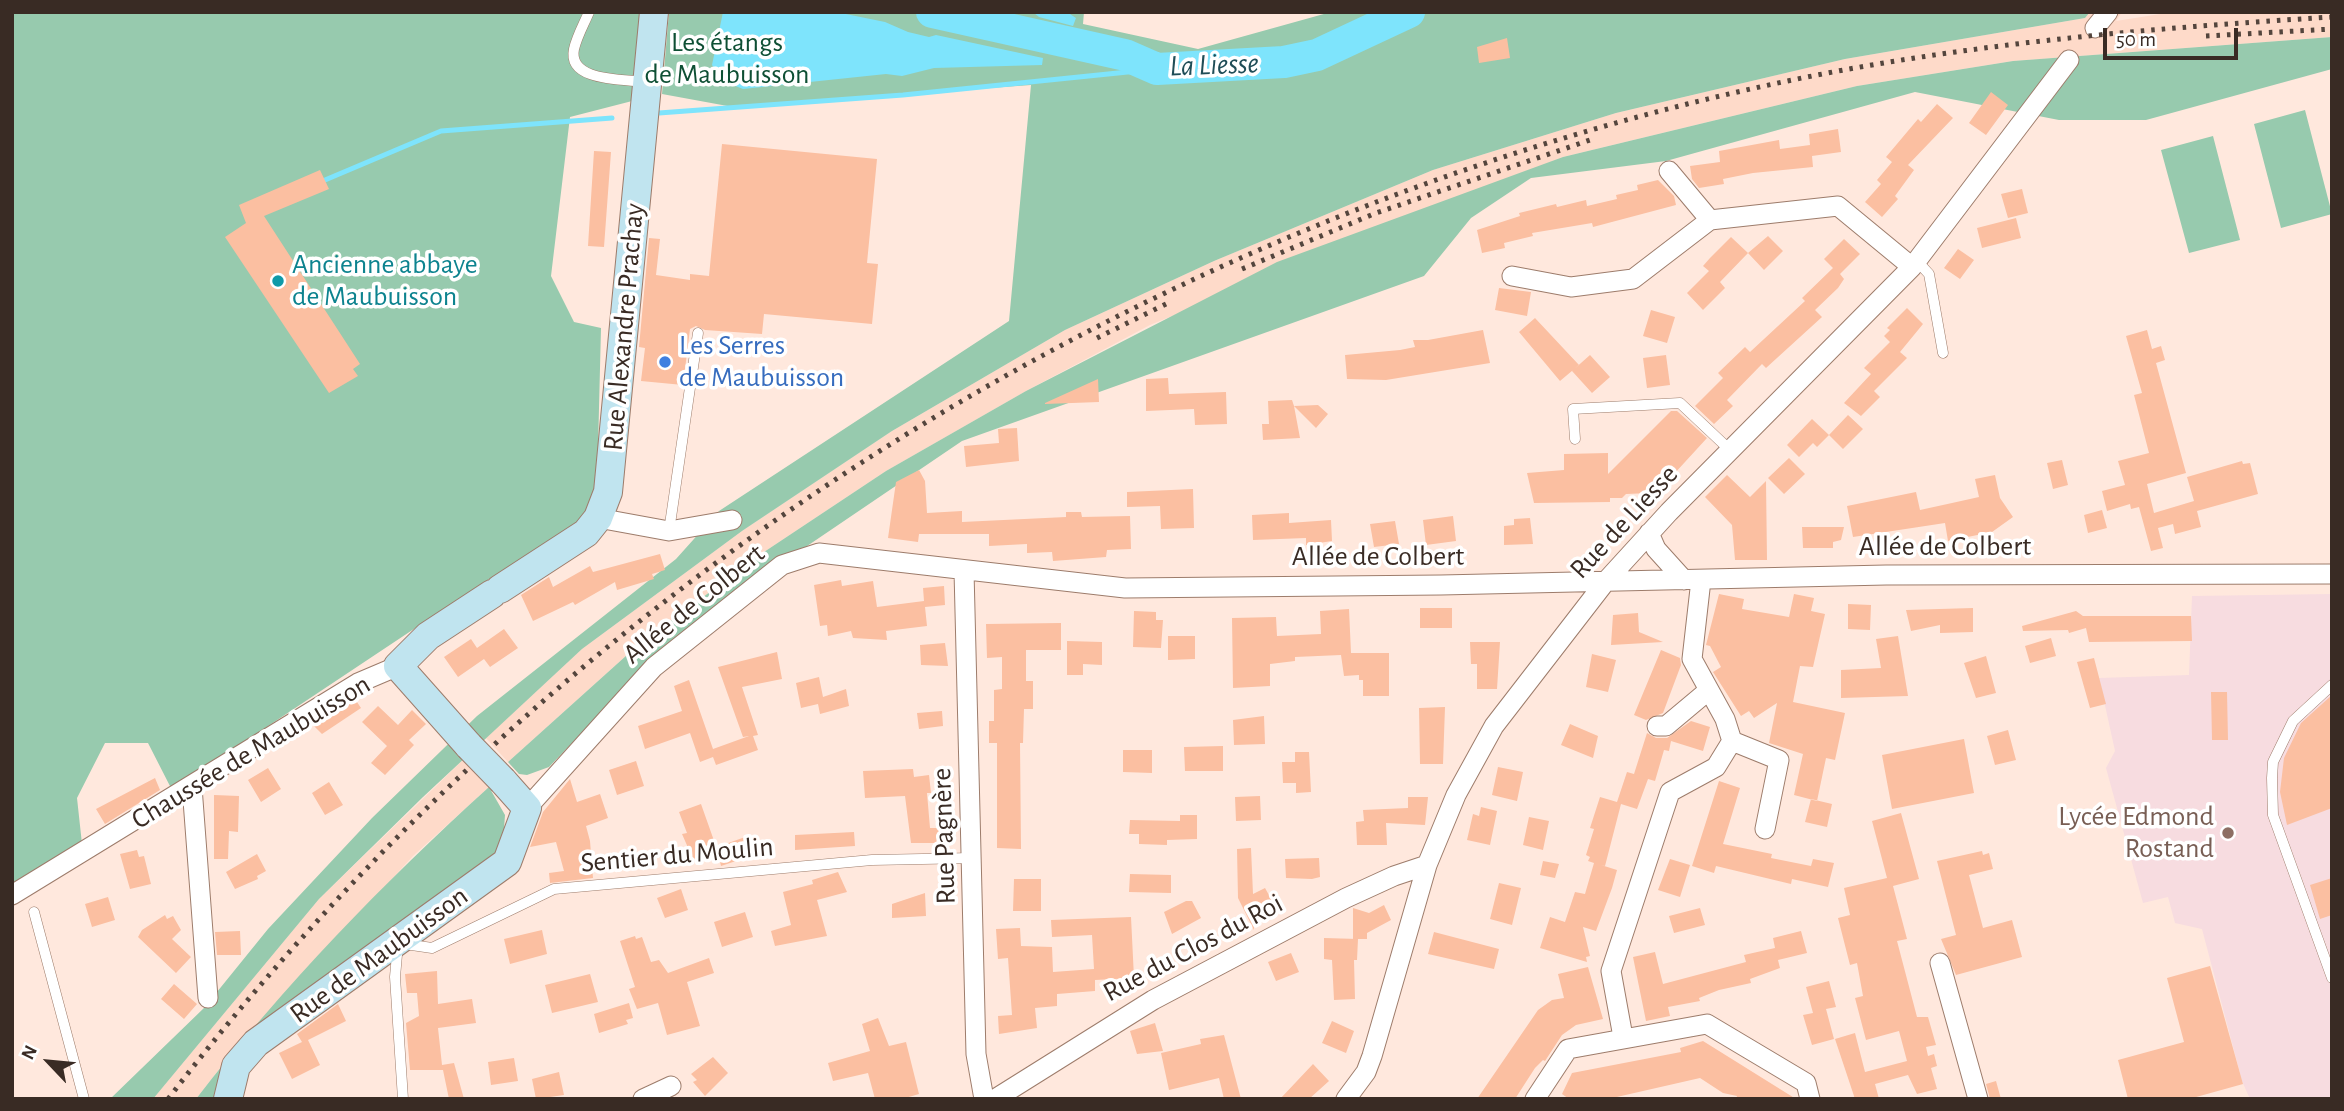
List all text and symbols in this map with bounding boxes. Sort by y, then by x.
scale bar [2106,14,2241,58]
park label: Les étangs de Maubuisson [644,26,810,92]
text: 50 m [2116,29,2156,50]
water label: La Liesse [1169,45,1259,85]
street label: Rue Alexandre Prachay [596,202,652,452]
place label: Ancienne abbaye de Maubuisson [292,248,478,314]
marker: Ancienne abbaye de Maubuisson [270,273,286,289]
place label: Les Serres de Maubuisson [679,329,844,395]
marker: Les Serres de Maubuisson [657,354,673,370]
street label: Rue de Liesse [1563,458,1685,586]
street label: Allée de Colbert [1859,530,2031,564]
street label: Allée de Colbert [616,537,772,671]
street label: Allée de Colbert [1292,540,1464,574]
street label: Chaussée de Maubuisson [126,667,376,837]
street label: Rue Pagnère [925,767,963,905]
place label: Lycée Edmond Rostand [2058,800,2214,866]
marker: Lycée Edmond Rostand [2220,825,2236,841]
street label: Sentier du Moulin [579,830,775,880]
street label: Rue de Maubuisson [283,879,475,1031]
street label: Rue du Clos du Roi [1097,886,1289,1010]
north arrow [14,1027,84,1097]
text: N [18,1042,41,1063]

